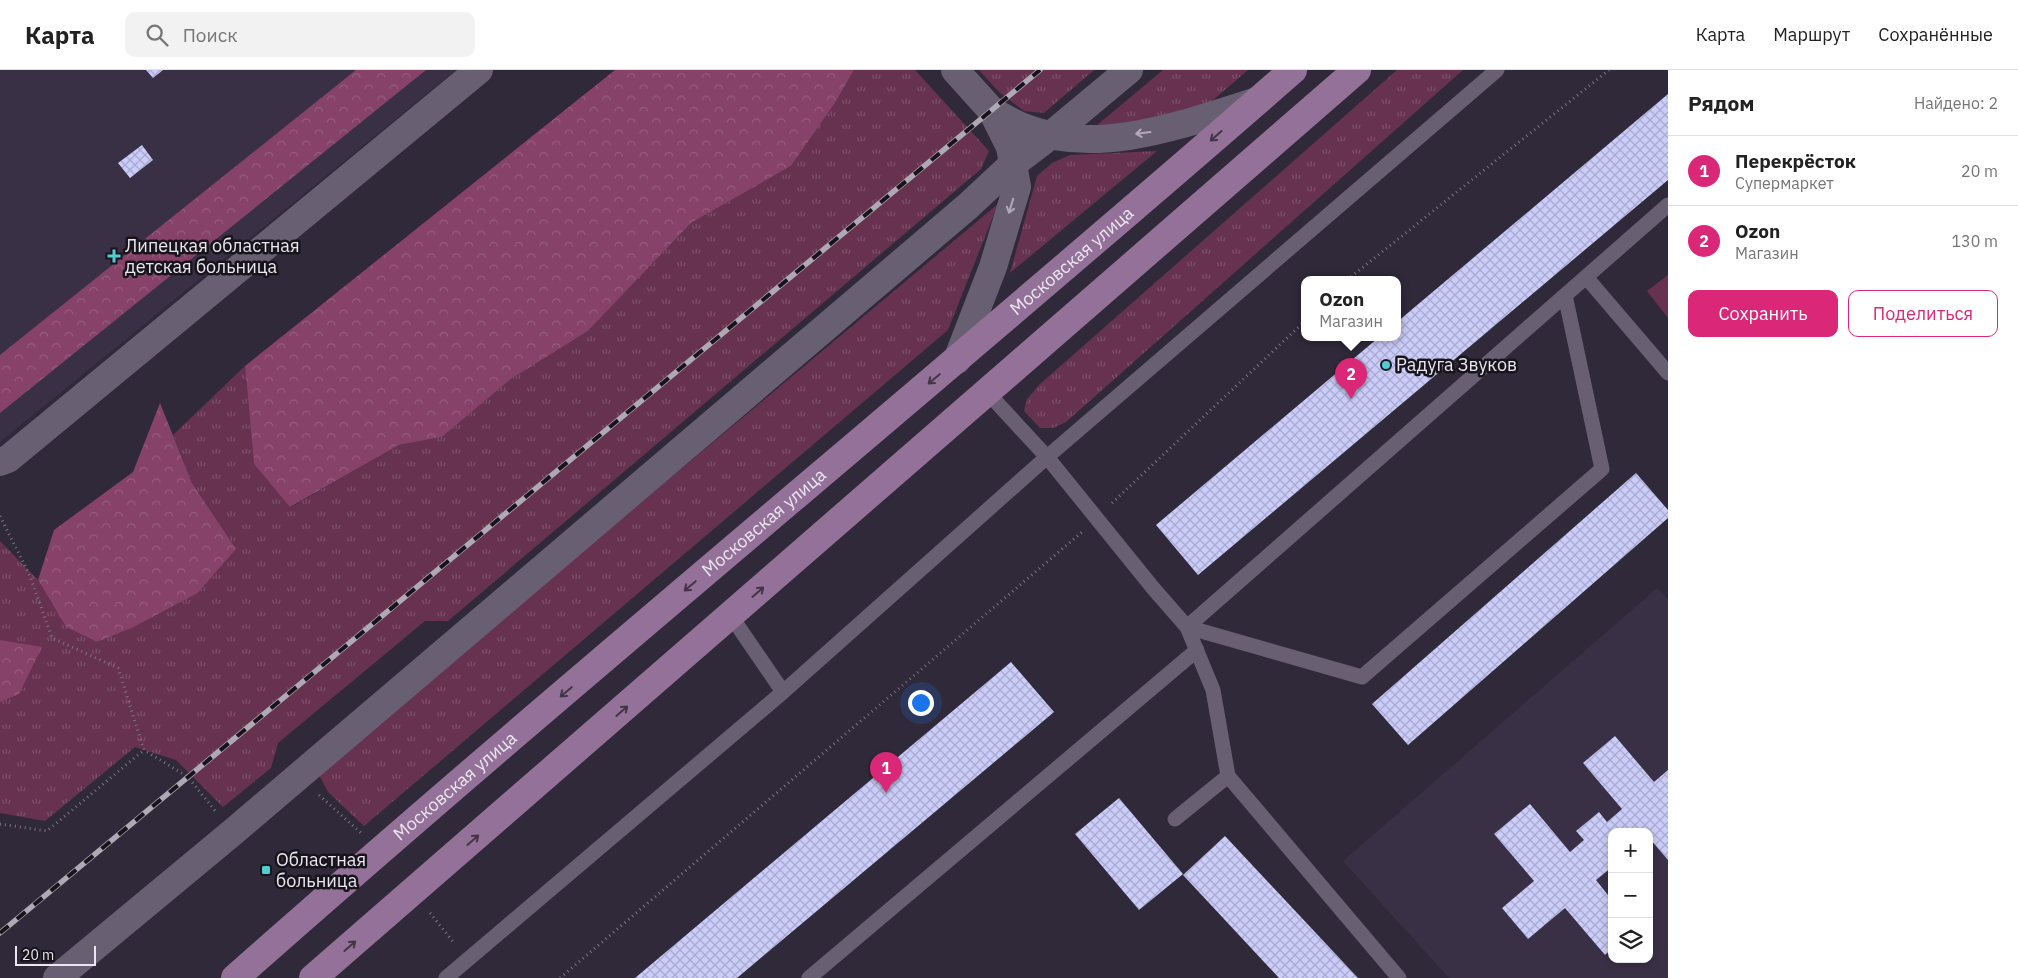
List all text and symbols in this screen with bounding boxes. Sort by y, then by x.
search box [125,12,475,57]
text: Карта [25,19,95,51]
icon: search [143,21,171,49]
text: Поиск [183,23,238,47]
text: Карта [1696,23,1745,46]
text: Маршрут [1773,23,1850,46]
text: Сохранённые [1878,23,1993,46]
text: Рядом [1688,89,1755,117]
text: Найдено: 2 [1914,93,1998,113]
one-way arrow [1136,128,1152,138]
one-way arrow [1210,131,1223,142]
text: Перекрёсток [1735,149,1856,173]
text: 1 [1699,161,1709,181]
text: 20 m [1961,161,1998,181]
text: Супермаркет [1735,173,1834,193]
one-way arrow [1006,198,1016,214]
street label: Московская улица [1005,201,1138,320]
text: Ozon [1735,219,1780,243]
text: 2 [1699,231,1709,251]
text: 130 m [1951,231,1998,251]
place label: Липецкая областная детская больница [125,234,300,278]
text: Магазин [1735,243,1799,263]
marker: Липецкая областная детская больница [107,249,121,263]
popup [1301,276,1401,341]
text: Ozon [1319,287,1364,311]
button: Сохранить [1688,290,1838,337]
button: Поделиться [1848,290,1998,337]
text: Магазин [1319,311,1383,331]
place label: Радуга Звуков [1396,353,1517,376]
pin: 2 [1335,358,1367,399]
marker: Радуга Звуков [1380,359,1392,371]
one-way arrow [928,374,941,385]
street label: Московская улица [697,463,831,581]
one-way arrow [684,581,697,592]
one-way arrow [751,587,764,598]
one-way arrow [560,686,573,697]
your location [908,690,934,716]
one-way arrow [616,705,629,717]
street label: Московская улица [388,726,522,845]
pin: 1 [870,752,902,793]
map controls [1608,828,1653,963]
button: + [1608,828,1653,873]
one-way arrow [466,835,479,846]
place label: Областная больница [276,848,366,892]
marker: Областная больница [260,864,272,876]
button: − [1608,873,1653,918]
button: layers [1608,918,1653,963]
one-way arrow [343,941,356,952]
scale bar [15,943,96,966]
text: 20 m [22,946,54,964]

